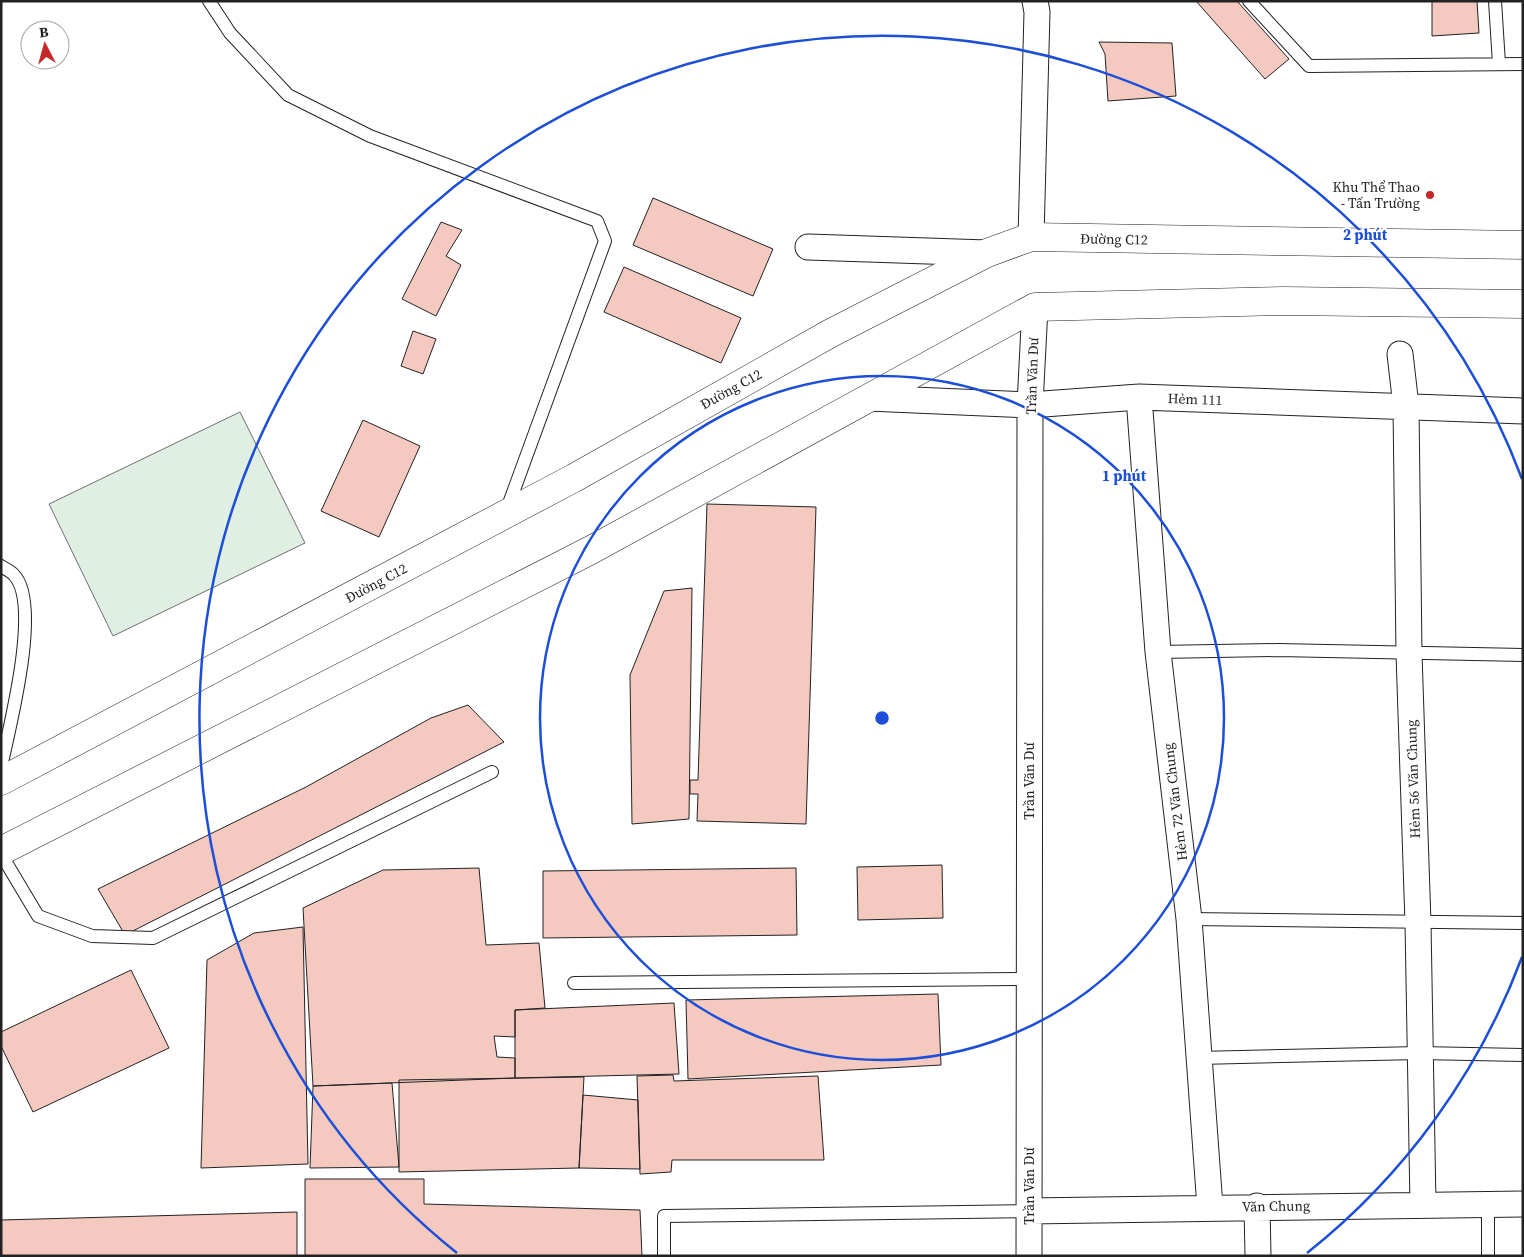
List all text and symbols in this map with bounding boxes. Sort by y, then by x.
north arrow [20,20,70,70]
text: B [38,22,49,42]
place label: Khu Thể Thao - Tấn Trường [1333,177,1420,213]
marker: Khu Thể Thao - Tấn Trường [1424,189,1436,201]
text: 2 phút [1343,224,1388,245]
street label: Đường C12 [1080,228,1148,250]
street label: Trần Văn Dư [1021,337,1043,415]
street label: Đường C12 [697,364,765,414]
street label: Hẻm 111 [1167,388,1223,410]
text: 1 phút [1102,465,1147,486]
street label: Đường C12 [341,558,411,608]
centre of rings [873,709,891,727]
street label: Hẻm 56 Văn Chung [1401,719,1425,839]
street label: Trần Văn Dư [1019,742,1039,820]
street label: Hẻm 72 Văn Chung [1158,742,1192,862]
street label: Trần Văn Dư [1019,1147,1039,1225]
street label: Văn Chung [1242,1195,1310,1217]

